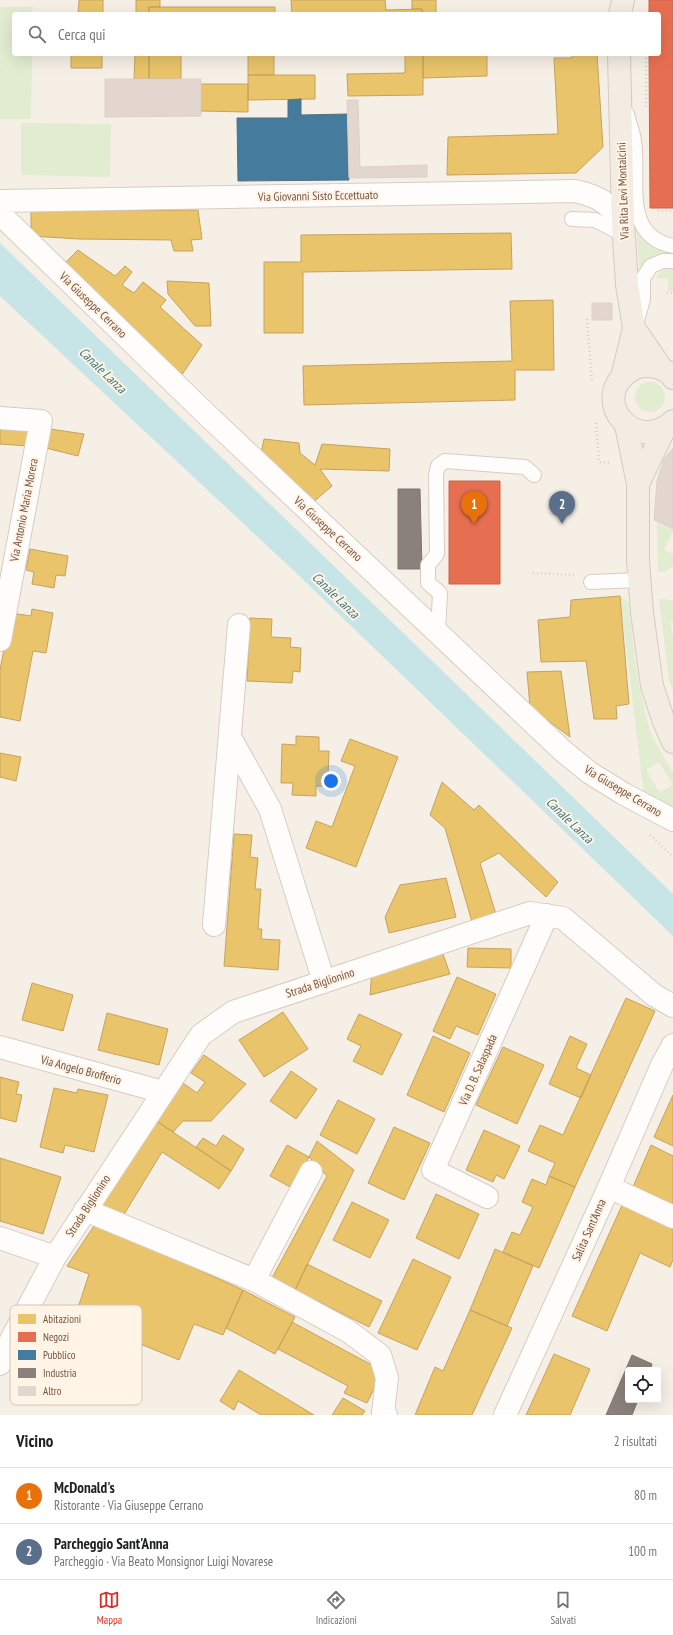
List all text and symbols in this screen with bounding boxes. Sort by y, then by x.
search box [12,12,661,56]
icon: search [26,23,48,45]
text: Cerca qui [58,25,106,44]
street label: Via Rita Levi Montalcini [613,142,632,241]
street label: Via Giovanni Sisto Eccettuato [257,187,378,204]
street label: Via Giuseppe Cerrano [56,268,130,341]
water label: Canale Lanza [76,344,130,398]
street label: Via Antonio Maria Morera [6,457,41,564]
pin: 1 [461,491,487,524]
pin: 2 [549,491,575,524]
street label: Via Giuseppe Cerrano [290,492,366,564]
water label: Canale Lanza [309,569,363,623]
street label: Via Giuseppe Cerrano [581,761,665,820]
your location [321,771,341,791]
water label: Canale Lanza [543,794,597,848]
street label: Strada Biglionino [284,964,356,1001]
street label: Via D. B. Salaspada [455,1032,500,1109]
street label: Via Angelo Brofferio [38,1051,123,1087]
street label: Strada Biglionino [62,1172,113,1240]
street label: Salita Sant'Anna [568,1196,609,1263]
legend [10,1305,142,1405]
text: Abitazioni [43,1312,81,1326]
text: Negozi [43,1330,69,1344]
text: Pubblico [43,1348,76,1362]
text: Industria [43,1366,76,1380]
map controls [625,1367,661,1403]
button: locate [625,1367,661,1403]
text: Altro [43,1384,62,1398]
text: Vicino [16,1430,53,1452]
text: 2 risultati [614,1433,657,1450]
text: McDonald's [54,1478,115,1497]
text: 1 [26,1487,32,1504]
text: 80 m [634,1487,657,1504]
text: Ristorante · Via Giuseppe Cerrano [54,1497,203,1514]
text: Parcheggio Sant'Anna [54,1534,169,1553]
text: 2 [26,1543,32,1560]
text: 100 m [628,1543,657,1560]
text: Parcheggio · Via Beato Monsignor Luigi Novarese [54,1553,273,1570]
tab: Mappa [97,1589,122,1627]
tab: Indicazioni [316,1589,357,1627]
tab: Salvati [550,1589,576,1627]

